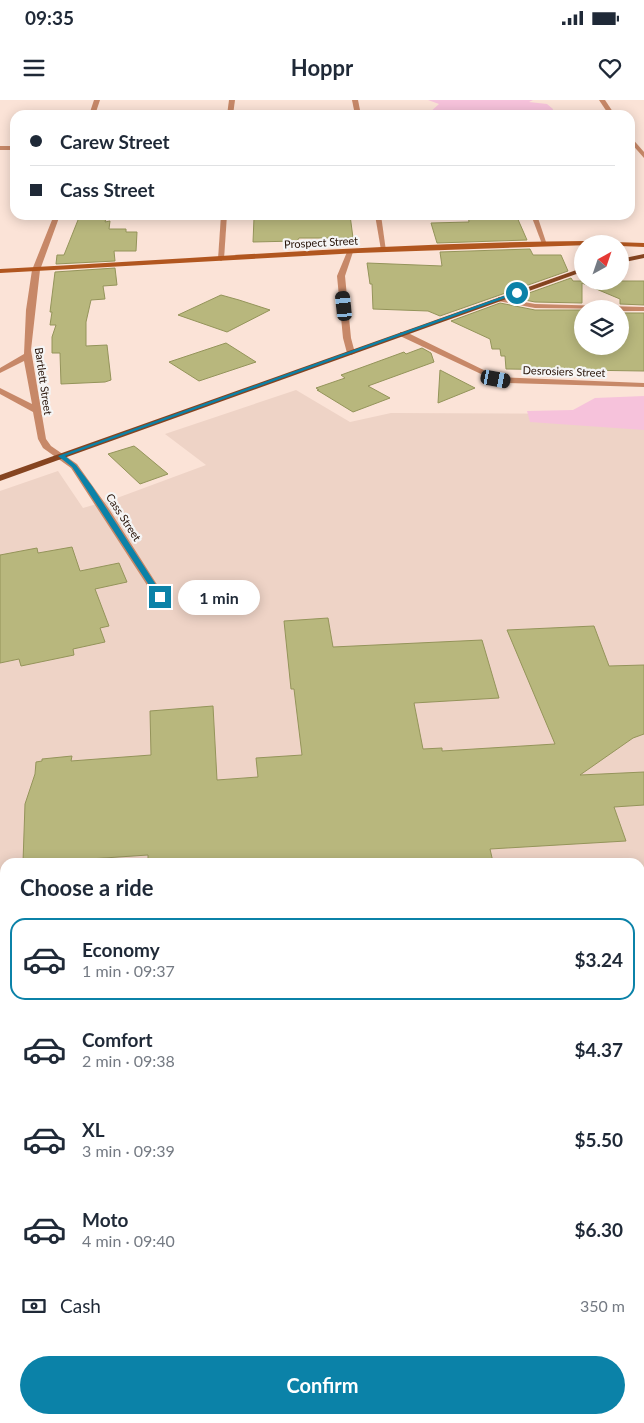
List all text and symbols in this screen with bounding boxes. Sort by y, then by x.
text: 09:35 [25,6,74,29]
icon: menu [20,54,48,82]
text: Hoppr [291,54,353,81]
icon: heart [596,54,624,82]
text: Carew Street [60,130,170,153]
text: Cass Street [60,178,155,201]
street label: Prospect Street [284,234,358,250]
north arrow [574,235,629,290]
map controls [574,235,629,355]
route start [506,282,528,304]
car [334,290,353,322]
button: layers [574,300,629,355]
street label: Bartlett Street [33,346,55,416]
street label: Desrosiers Street [522,363,606,379]
car [479,369,512,389]
street label: Cass Street [104,491,144,543]
callout: 1 min [178,580,260,614]
route end [149,586,171,608]
text: 1 min [199,588,239,607]
text: Choose a ride [20,874,154,901]
icon: car [22,937,67,982]
text: Economy [82,938,160,961]
text: $3.24 [574,948,623,971]
text: 1 min · 09:37 [82,961,175,980]
icon: car [22,1027,67,1072]
text: Comfort [82,1028,153,1051]
text: $4.37 [574,1038,623,1061]
text: 2 min · 09:38 [82,1051,175,1070]
icon: car [22,1117,67,1162]
text: XL [82,1118,105,1141]
text: $5.50 [574,1128,623,1151]
text: 3 min · 09:39 [82,1141,175,1160]
icon: car [22,1207,67,1252]
text: Moto [82,1208,128,1231]
text: $6.30 [574,1218,623,1241]
text: 4 min · 09:40 [82,1231,175,1250]
icon: cash [20,1292,48,1320]
text: Cash [60,1294,101,1317]
text: 350 m [580,1296,625,1315]
button: Confirm [20,1356,625,1414]

